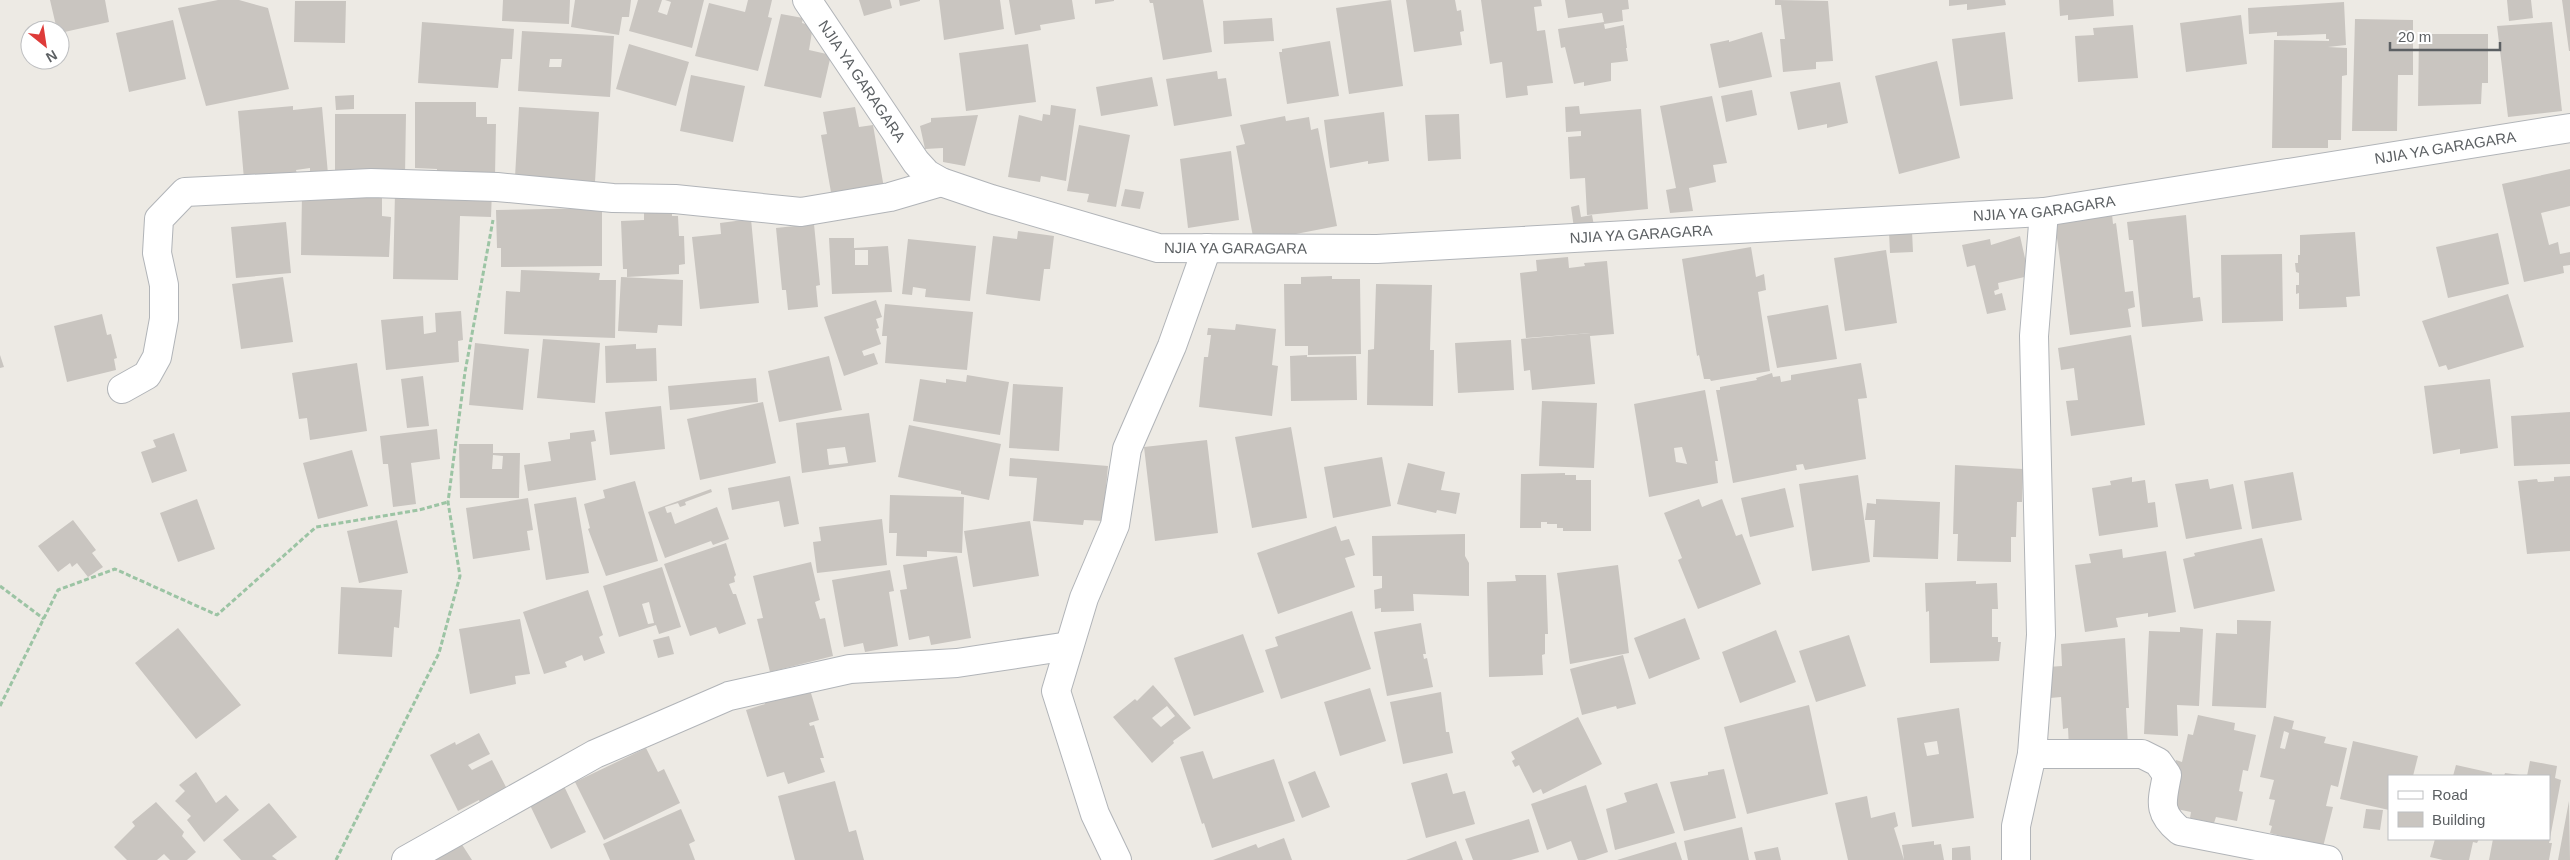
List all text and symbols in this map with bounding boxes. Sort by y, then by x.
street label: NJIA YA GARAGARA [815,17,909,145]
north arrow [20,20,70,70]
scale bar [2390,20,2500,52]
text: 20 m [2398,28,2431,45]
text: N [43,47,60,66]
street label: NJIA YA GARAGARA [2373,128,2517,167]
street label: NJIA YA GARAGARA [1973,192,2116,224]
street label: NJIA YA GARAGARA [1569,221,1713,246]
street label: NJIA YA GARAGARA [1164,239,1307,257]
legend [2388,775,2550,840]
text: Road [2432,786,2468,803]
text: Building [2432,811,2485,828]

